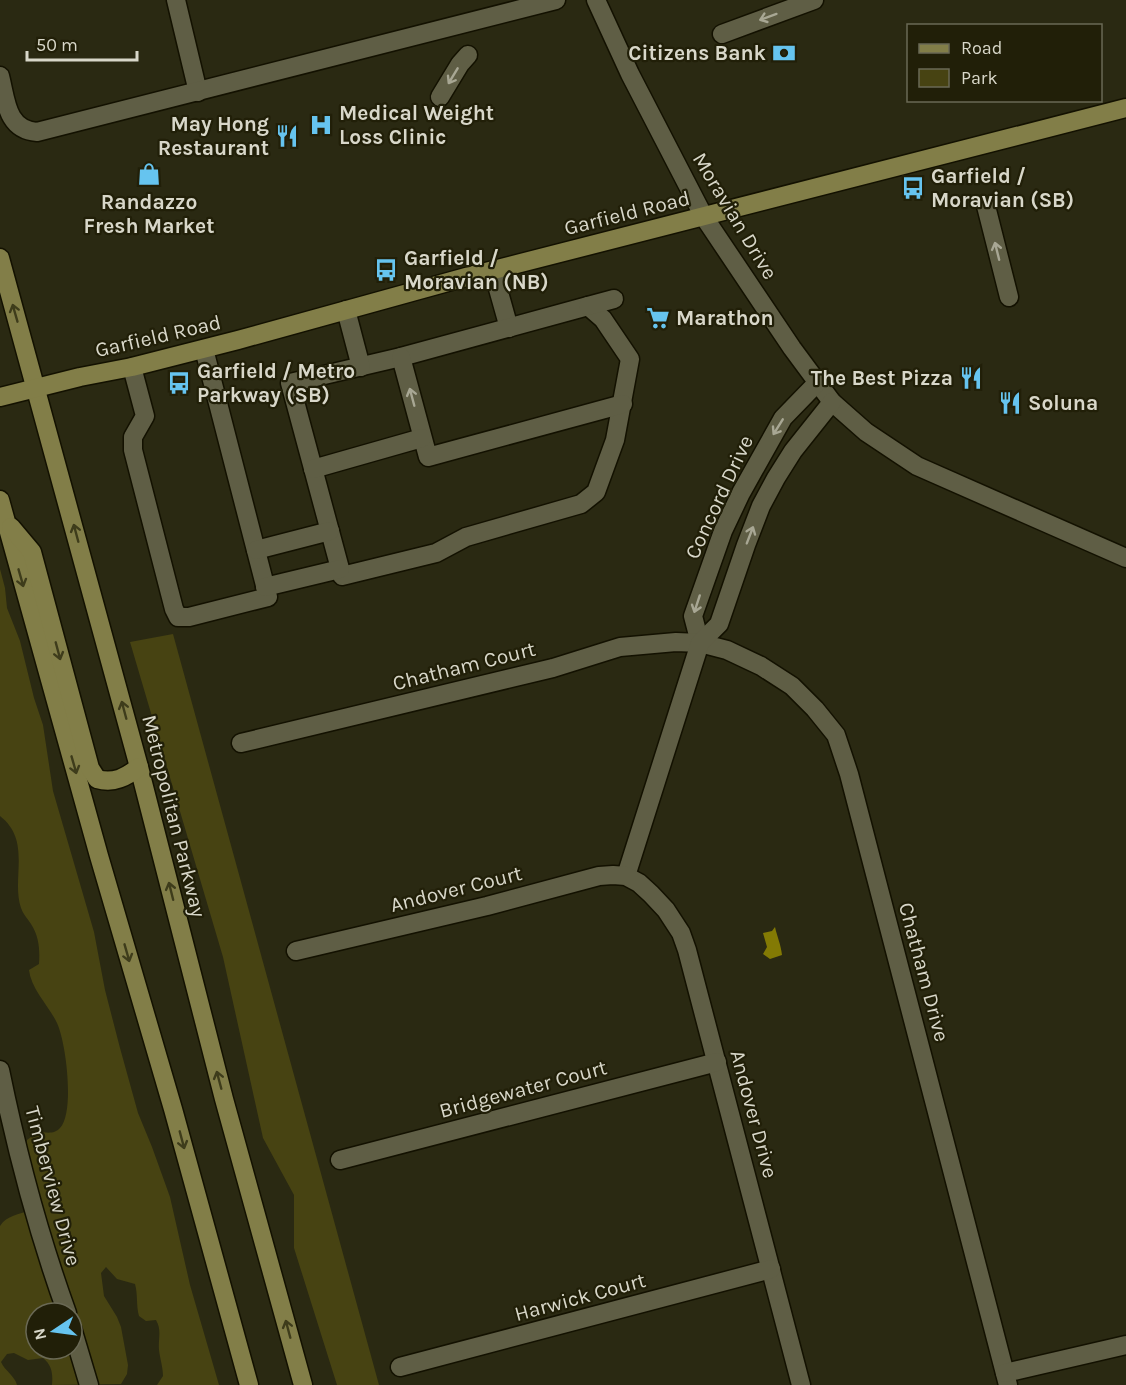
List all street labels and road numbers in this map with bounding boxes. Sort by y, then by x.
street label: Moravian Drive [688,148,782,284]
street label: Garfield Road [562,186,692,240]
street label: Garfield Road [93,310,223,362]
street label: Concord Drive [680,431,758,563]
street label: Chatham Court [390,637,538,695]
street label: Metropolitan Parkway [137,712,211,920]
street label: Andover Court [388,861,525,917]
street label: Chatham Drive [894,900,954,1044]
street label: Andover Drive [725,1047,783,1181]
street label: Bridgewater Court [437,1055,610,1123]
street label: Timberview Drive [20,1104,86,1268]
street label: Harwick Court [512,1268,648,1326]

